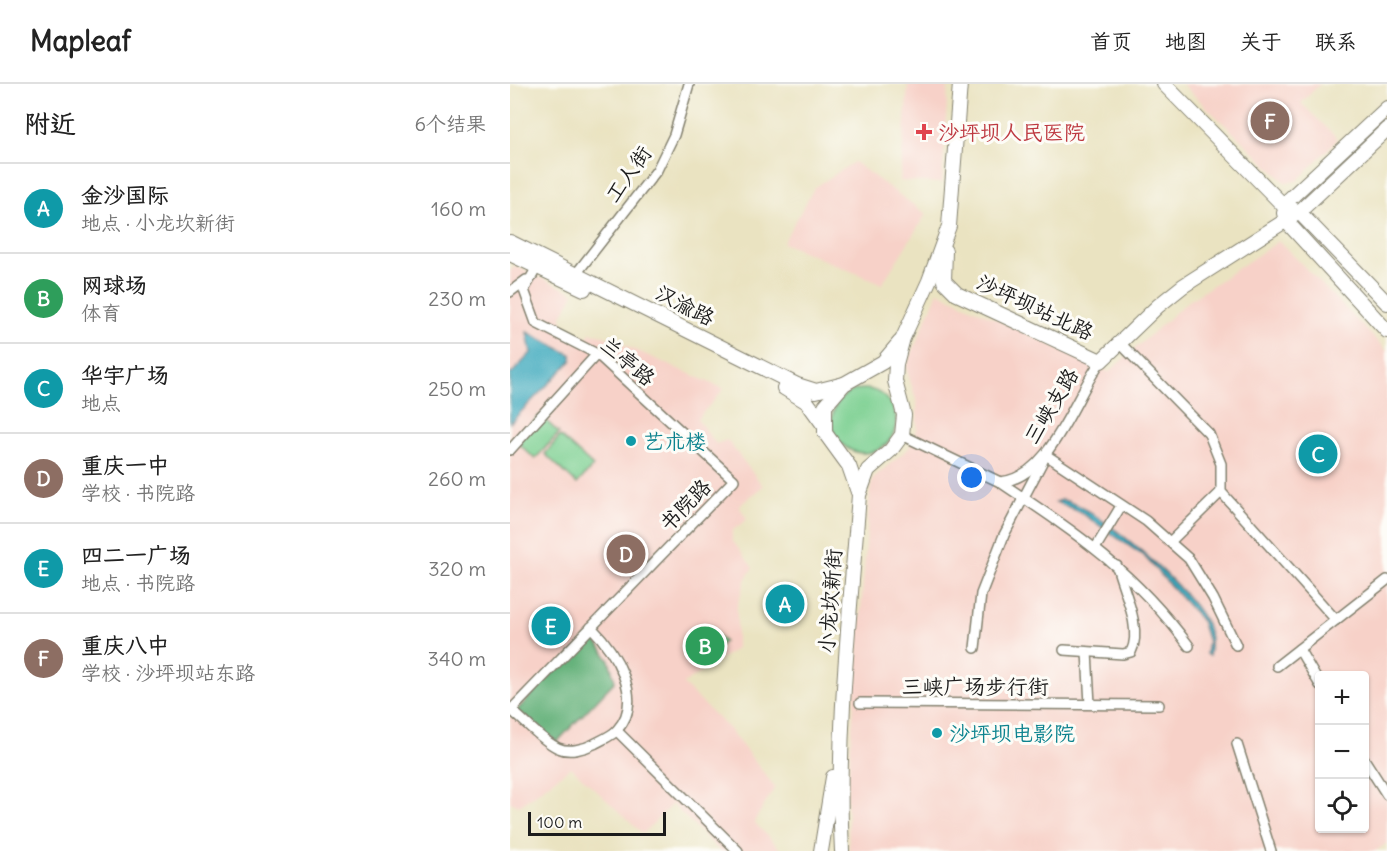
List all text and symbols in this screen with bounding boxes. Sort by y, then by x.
text: Mapleaf [30,23,131,59]
text: 首页 [1090,28,1132,55]
text: 地图 [1165,28,1207,55]
text: 关于 [1240,28,1282,55]
text: 联系 [1315,28,1357,55]
pin: F [1250,99,1290,144]
text: 附近 [24,107,76,140]
text: 6个结果 [414,111,486,136]
place label: 沙坪坝人民医院 [938,119,1085,146]
marker: 沙坪坝人民医院 [915,123,933,141]
street label: 工人街 [599,140,657,208]
text: 金沙国际 [81,181,169,209]
text: A [37,196,50,221]
text: 160 m [431,196,486,221]
text: 地点 · 小龙坎新街 [81,210,235,235]
street label: 沙坪坝站北路 [972,268,1098,346]
text: 网球场 [81,271,147,299]
street label: 汉渝路 [651,279,719,331]
text: B [37,286,50,311]
text: 230 m [428,286,486,311]
text: 体育 [81,300,121,325]
street label: 兰亭路 [595,330,661,392]
text: 华宇广场 [81,361,169,389]
street label: 三峡支路 [1018,363,1084,449]
text: C [37,376,50,401]
text: 250 m [428,376,486,401]
text: 地点 [81,390,121,415]
place label: 艺术楼 [643,428,706,455]
pin: C [1298,432,1338,476]
marker: 艺术楼 [624,434,638,448]
text: 重庆一中 [81,451,169,479]
your location [957,463,986,492]
text: D [36,466,51,491]
text: 260 m [428,466,486,491]
street label: 书院路 [653,473,717,537]
text: 学校 · 书院路 [81,480,195,505]
pin: D [606,532,646,576]
text: 四二一广场 [81,541,191,569]
street label: 小龙坎新街 [813,548,847,654]
text: E [38,556,49,581]
text: 320 m [428,556,486,581]
text: 地点 · 书院路 [81,570,195,595]
pin: A [766,582,804,626]
pin: E [532,604,570,648]
pin: B [686,624,724,668]
text: 重庆八中 [81,631,169,659]
text: F [38,646,49,671]
text: 340 m [428,646,486,671]
text: 学校 · 沙坪坝站东路 [81,660,255,685]
map controls [1315,671,1369,833]
button: + [1315,671,1369,725]
street label: 三峡广场步行街 [902,673,1049,700]
place label: 沙坪坝电影院 [949,720,1075,747]
button: − [1315,725,1369,779]
marker: 沙坪坝电影院 [930,726,944,740]
button: locate [1315,779,1369,833]
scale bar [528,809,666,836]
text: 100 m [537,812,582,832]

